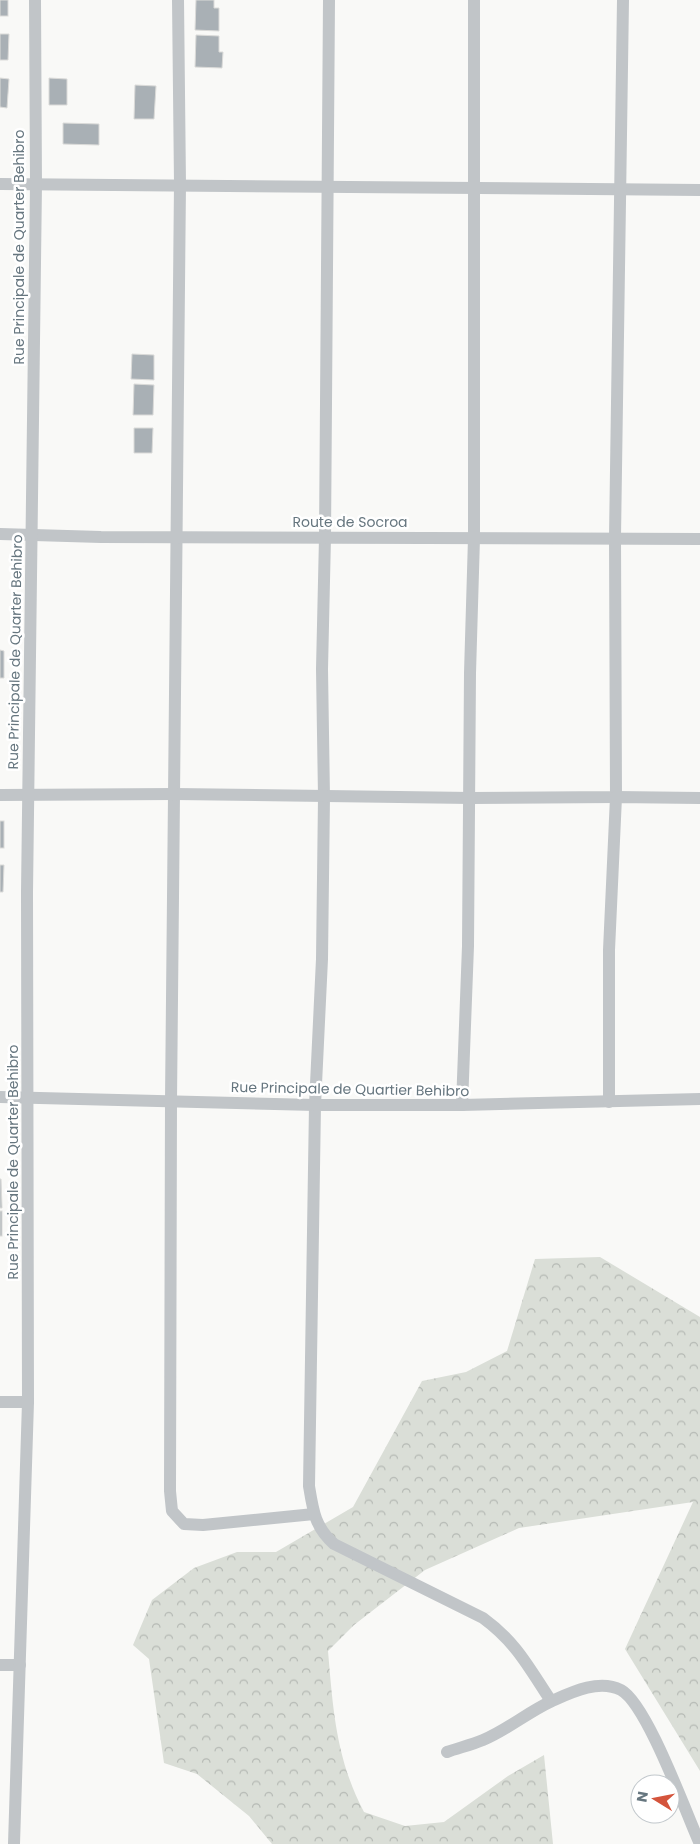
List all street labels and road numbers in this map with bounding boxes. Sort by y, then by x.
street label: Rue Principale de Quarter Behibro [9,129,29,364]
street label: Route de Socroa [292,512,408,532]
street label: Rue Principale de Quarter Behibro [3,534,27,770]
street label: Rue Principale de Quarter Behibro [3,1044,23,1279]
street label: Rue Principale de Quartier Behibro [231,1077,469,1101]

